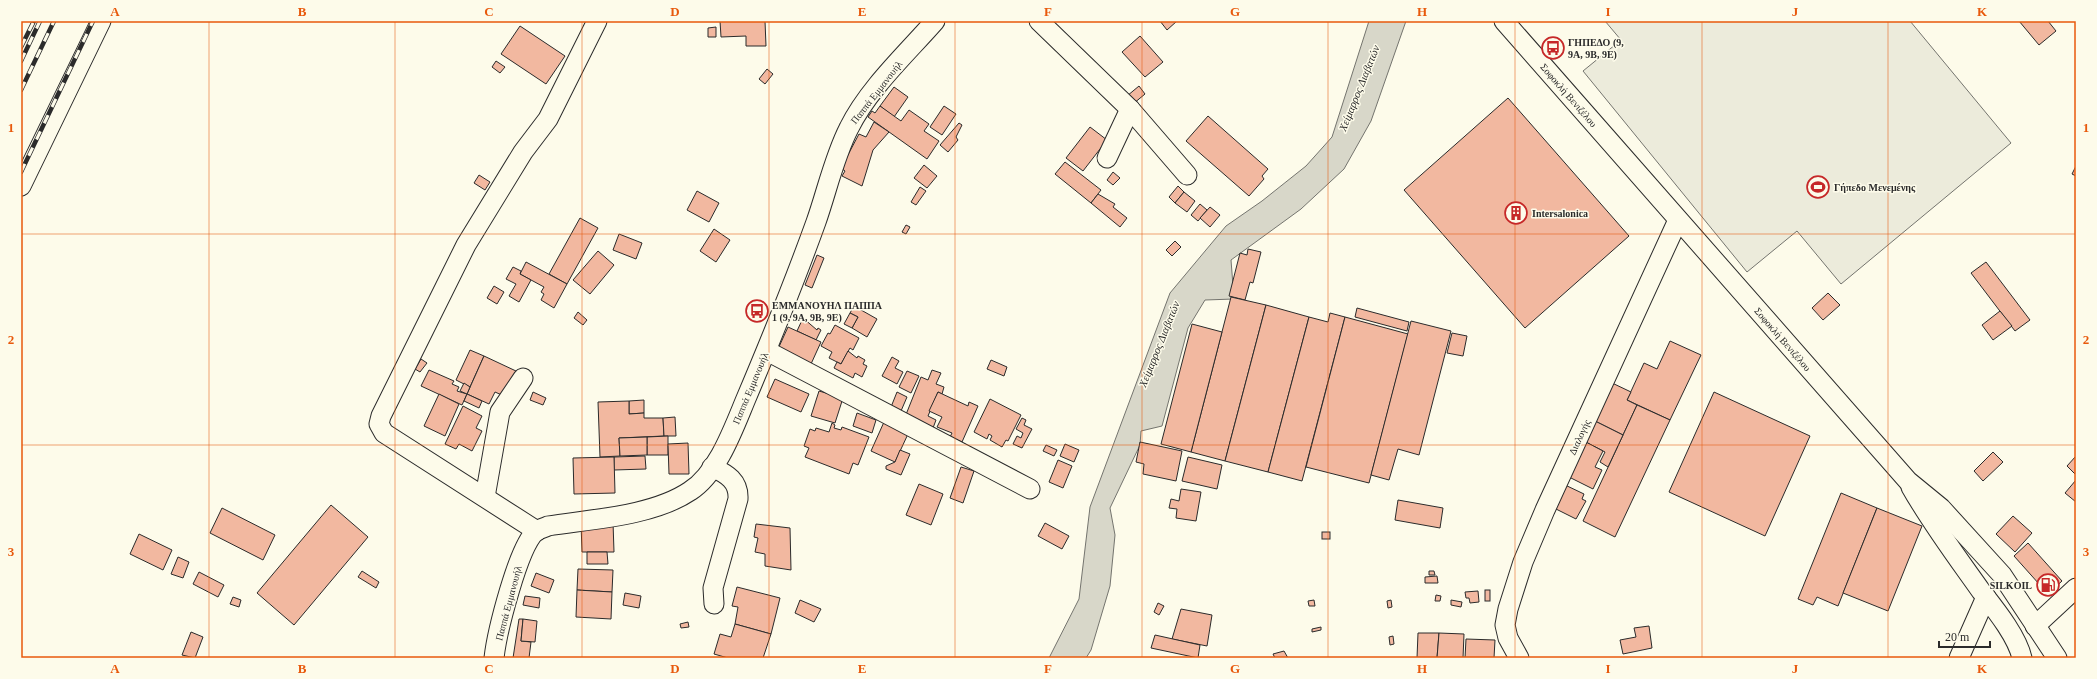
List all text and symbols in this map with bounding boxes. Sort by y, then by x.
text: A [110,4,120,19]
text: B [298,4,307,19]
text: C [484,4,494,19]
text: D [670,4,680,19]
text: E [858,4,866,19]
text: F [1044,4,1052,19]
text: G [1230,4,1240,19]
text: H [1417,4,1427,19]
text: I [1605,4,1611,19]
text: J [1792,4,1799,19]
text: K [1977,4,1988,19]
bus stop icon: ΓΗΠΕΔΟ (9, 9Α, 9Β, 9Ε) [1540,35,1566,61]
place label: ΓΗΠΕΔΟ (9, 9Α, 9Β, 9Ε) [1568,37,1624,61]
water label: Χείμαρρος Διαβατών [1336,43,1382,134]
street label: Παππά Εμμανουήλ [848,58,904,126]
street label: Σοφοκλή Βενιζέλου [1537,61,1599,130]
text: 1 [8,120,14,135]
text: 1 [2083,120,2089,135]
sports icon: Γήπεδο Μενεμένης [1805,174,1831,200]
place label: Γήπεδο Μενεμένης [1834,182,1916,194]
building icon: Intersalonica [1503,200,1529,226]
place label: Intersalonica [1532,208,1588,219]
bus stop icon: ΕΜΜΑΝΟΥΗΛ ΠΑΠΠΑ 1 (9, 9Α, 9Β, 9Ε) [744,298,770,324]
water label: Χείμαρρος Διαβατών [1136,299,1182,390]
place label: ΕΜΜΑΝΟΥΗΛ ΠΑΠΠΑ 1 (9, 9Α, 9Β, 9Ε) [772,300,883,324]
street label: Σοφοκλή Βενιζέλου [1751,305,1813,374]
text: 2 [8,332,14,347]
text: 2 [2083,332,2089,347]
street label: Παππά Εμμανουήλ [730,351,771,426]
street label: Διαλογής [1566,418,1592,457]
text: 3 [8,544,15,559]
text: 3 [2083,544,2090,559]
street label: Παππά Εμμανουήλ [493,564,524,642]
fuel station icon: SILKOIL [2035,572,2061,598]
place label: SILKOIL [1990,580,2032,591]
scale bar [1939,623,1990,649]
text: 20 m [1945,630,1970,644]
text: A [110,661,120,676]
text: B [298,661,307,676]
text: C [484,661,494,676]
text: D [670,661,680,676]
text: E [858,661,866,676]
text: F [1044,661,1052,676]
text: G [1230,661,1240,676]
text: H [1417,661,1427,676]
text: I [1605,661,1611,676]
text: J [1792,661,1799,676]
text: K [1977,661,1988,676]

